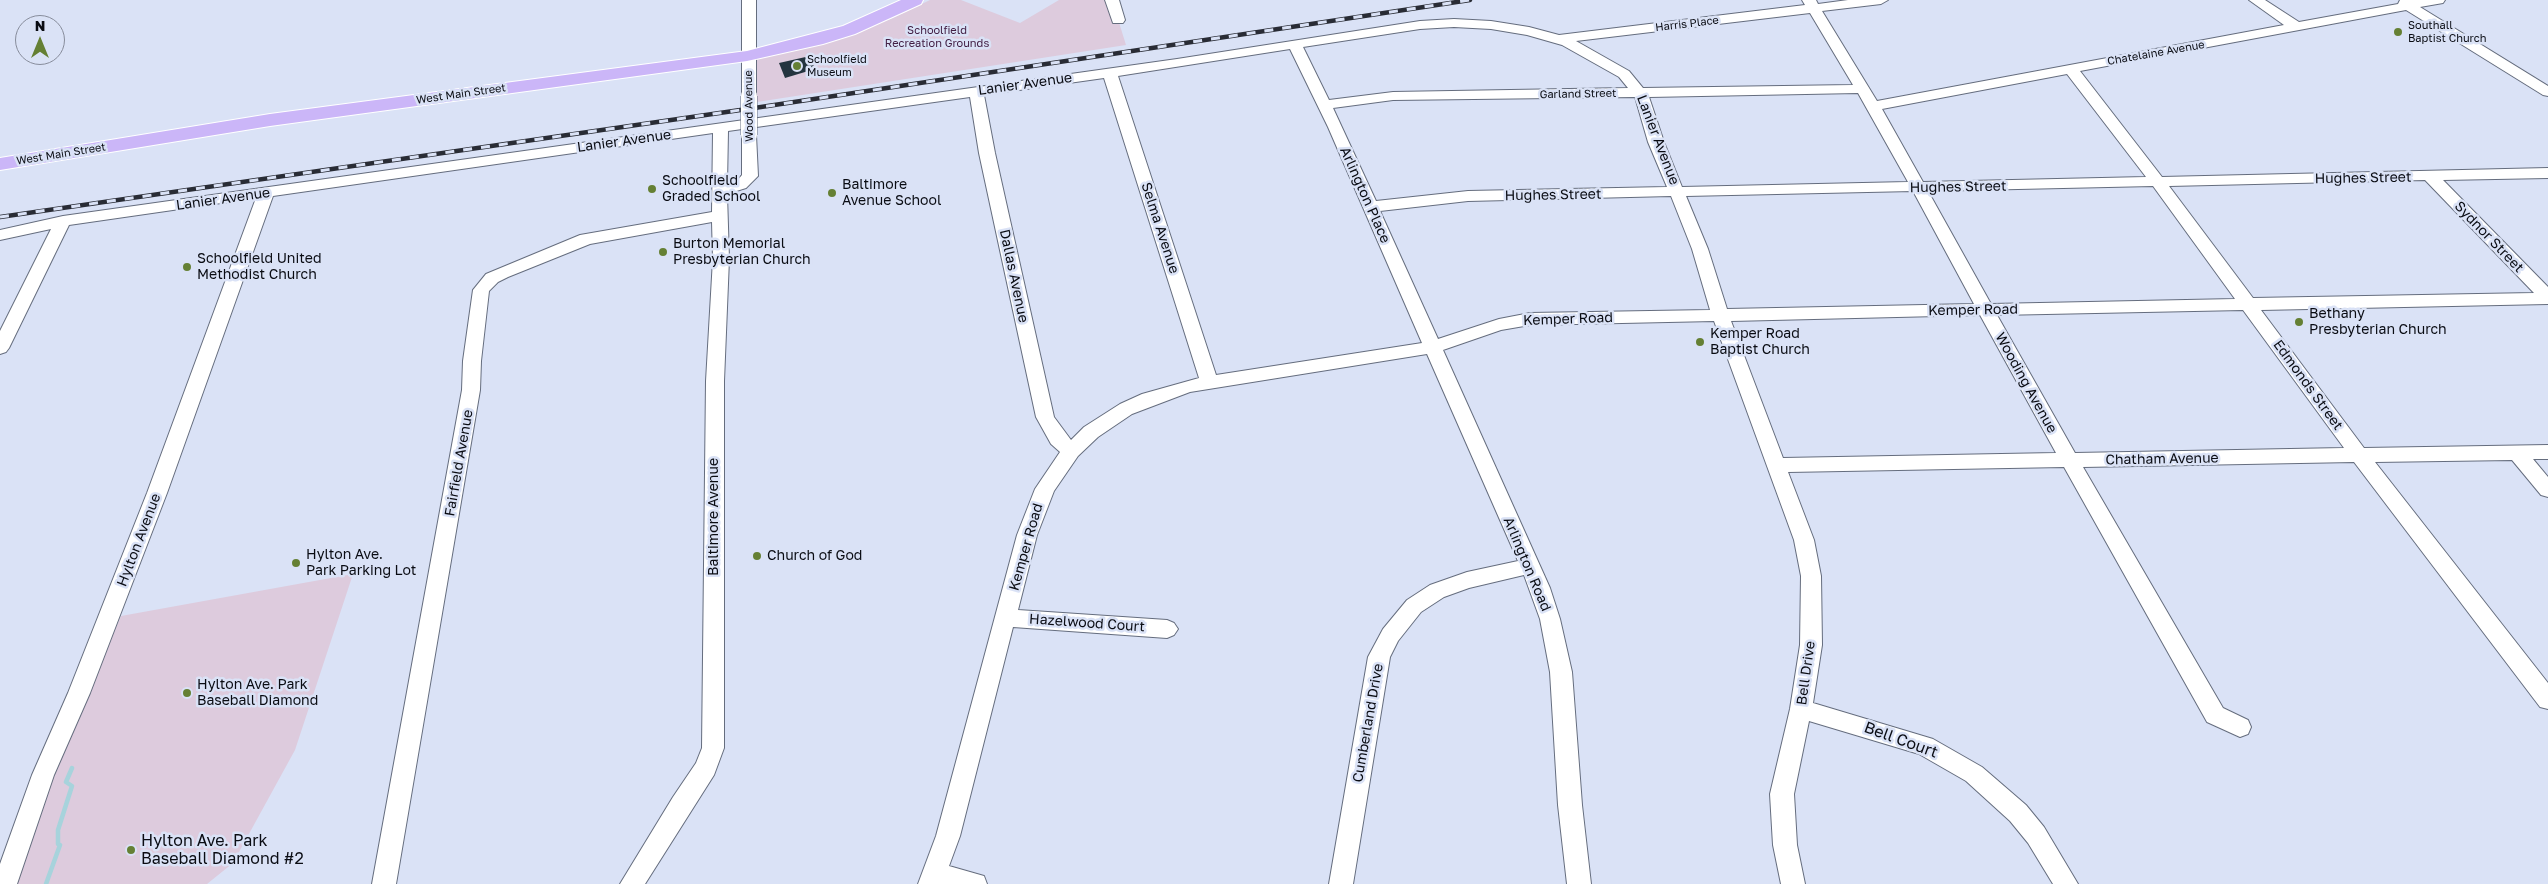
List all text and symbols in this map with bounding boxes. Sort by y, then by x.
street label: Harris Place [1654,14,1720,34]
north arrow [15,15,65,65]
text: N [35,17,45,34]
place label: Southall Baptist Church [2408,19,2487,45]
park label: Schoolfield Recreation Grounds [885,24,989,50]
marker: Southall Baptist Church [2392,26,2404,38]
street label: Chatelaine Avenue [2106,38,2206,68]
place label: Schoolfield Museum [807,53,867,79]
marker: Schoolfield Museum [791,60,803,72]
street label: Lanier Avenue [977,69,1073,99]
street label: Wood Avenue [742,70,756,142]
street label: West Main Street [415,81,507,107]
street label: Garland Street [1539,87,1617,101]
street label: Lanier Avenue [1633,93,1683,187]
street label: Lanier Avenue [576,126,672,156]
street label: West Main Street [15,140,107,168]
street label: Arlington Place [1336,144,1394,246]
street label: Hughes Street [2314,169,2412,187]
place label: Schoolfield Graded School [662,173,760,206]
place label: Baltimore Avenue School [842,177,941,210]
street label: Hughes Street [1909,178,2007,196]
street label: Selma Avenue [1137,180,1183,276]
marker: Schoolfield Graded School [646,183,658,195]
street label: Lanier Avenue [175,184,271,214]
street label: Hughes Street [1504,186,1602,204]
marker: Baltimore Avenue School [826,187,838,199]
street label: Sydnor Street [2451,198,2527,276]
street label: Dallas Avenue [996,228,1032,324]
place label: Burton Memorial Presbyterian Church [673,236,811,268]
marker: Burton Memorial Presbyterian Church [657,246,669,258]
place label: Schoolfield United Methodist Church [197,251,322,284]
marker: Schoolfield United Methodist Church [181,261,193,273]
street label: Kemper Road [1928,301,2018,319]
place label: Bethany Presbyterian Church [2309,306,2447,338]
street label: Kemper Road [1523,309,1613,329]
marker: Bethany Presbyterian Church [2293,316,2305,328]
place label: Kemper Road Baptist Church [1710,326,1810,358]
street label: Wooding Avenue [1991,330,2061,436]
marker: Kemper Road Baptist Church [1694,336,1706,348]
street label: Edmonds Street [2270,337,2346,433]
street label: Fairfield Avenue [441,408,477,518]
street label: Chatham Avenue [2105,450,2219,468]
street label: Baltimore Avenue [706,458,722,576]
street label: Hylton Avenue [114,491,164,589]
street label: Kemper Road [1006,501,1046,593]
street label: Arlington Road [1500,514,1554,614]
place label: Hylton Ave. Park Parking Lot [306,547,416,580]
place label: Church of God [767,548,862,564]
marker: Church of God [751,550,763,562]
marker: Hylton Ave. Park Parking Lot [290,557,302,569]
street label: Hazelwood Court [1029,611,1145,635]
street label: Bell Drive [1793,640,1819,706]
street label: Cumberland Drive [1349,662,1387,784]
place label: Hylton Ave. Park Baseball Diamond [197,677,318,710]
marker: Hylton Ave. Park Baseball Diamond [181,687,193,699]
street label: Bell Court [1861,718,1941,762]
place label: Hylton Ave. Park Baseball Diamond #2 [141,831,304,869]
marker: Hylton Ave. Park Baseball Diamond #2 [125,844,137,856]

